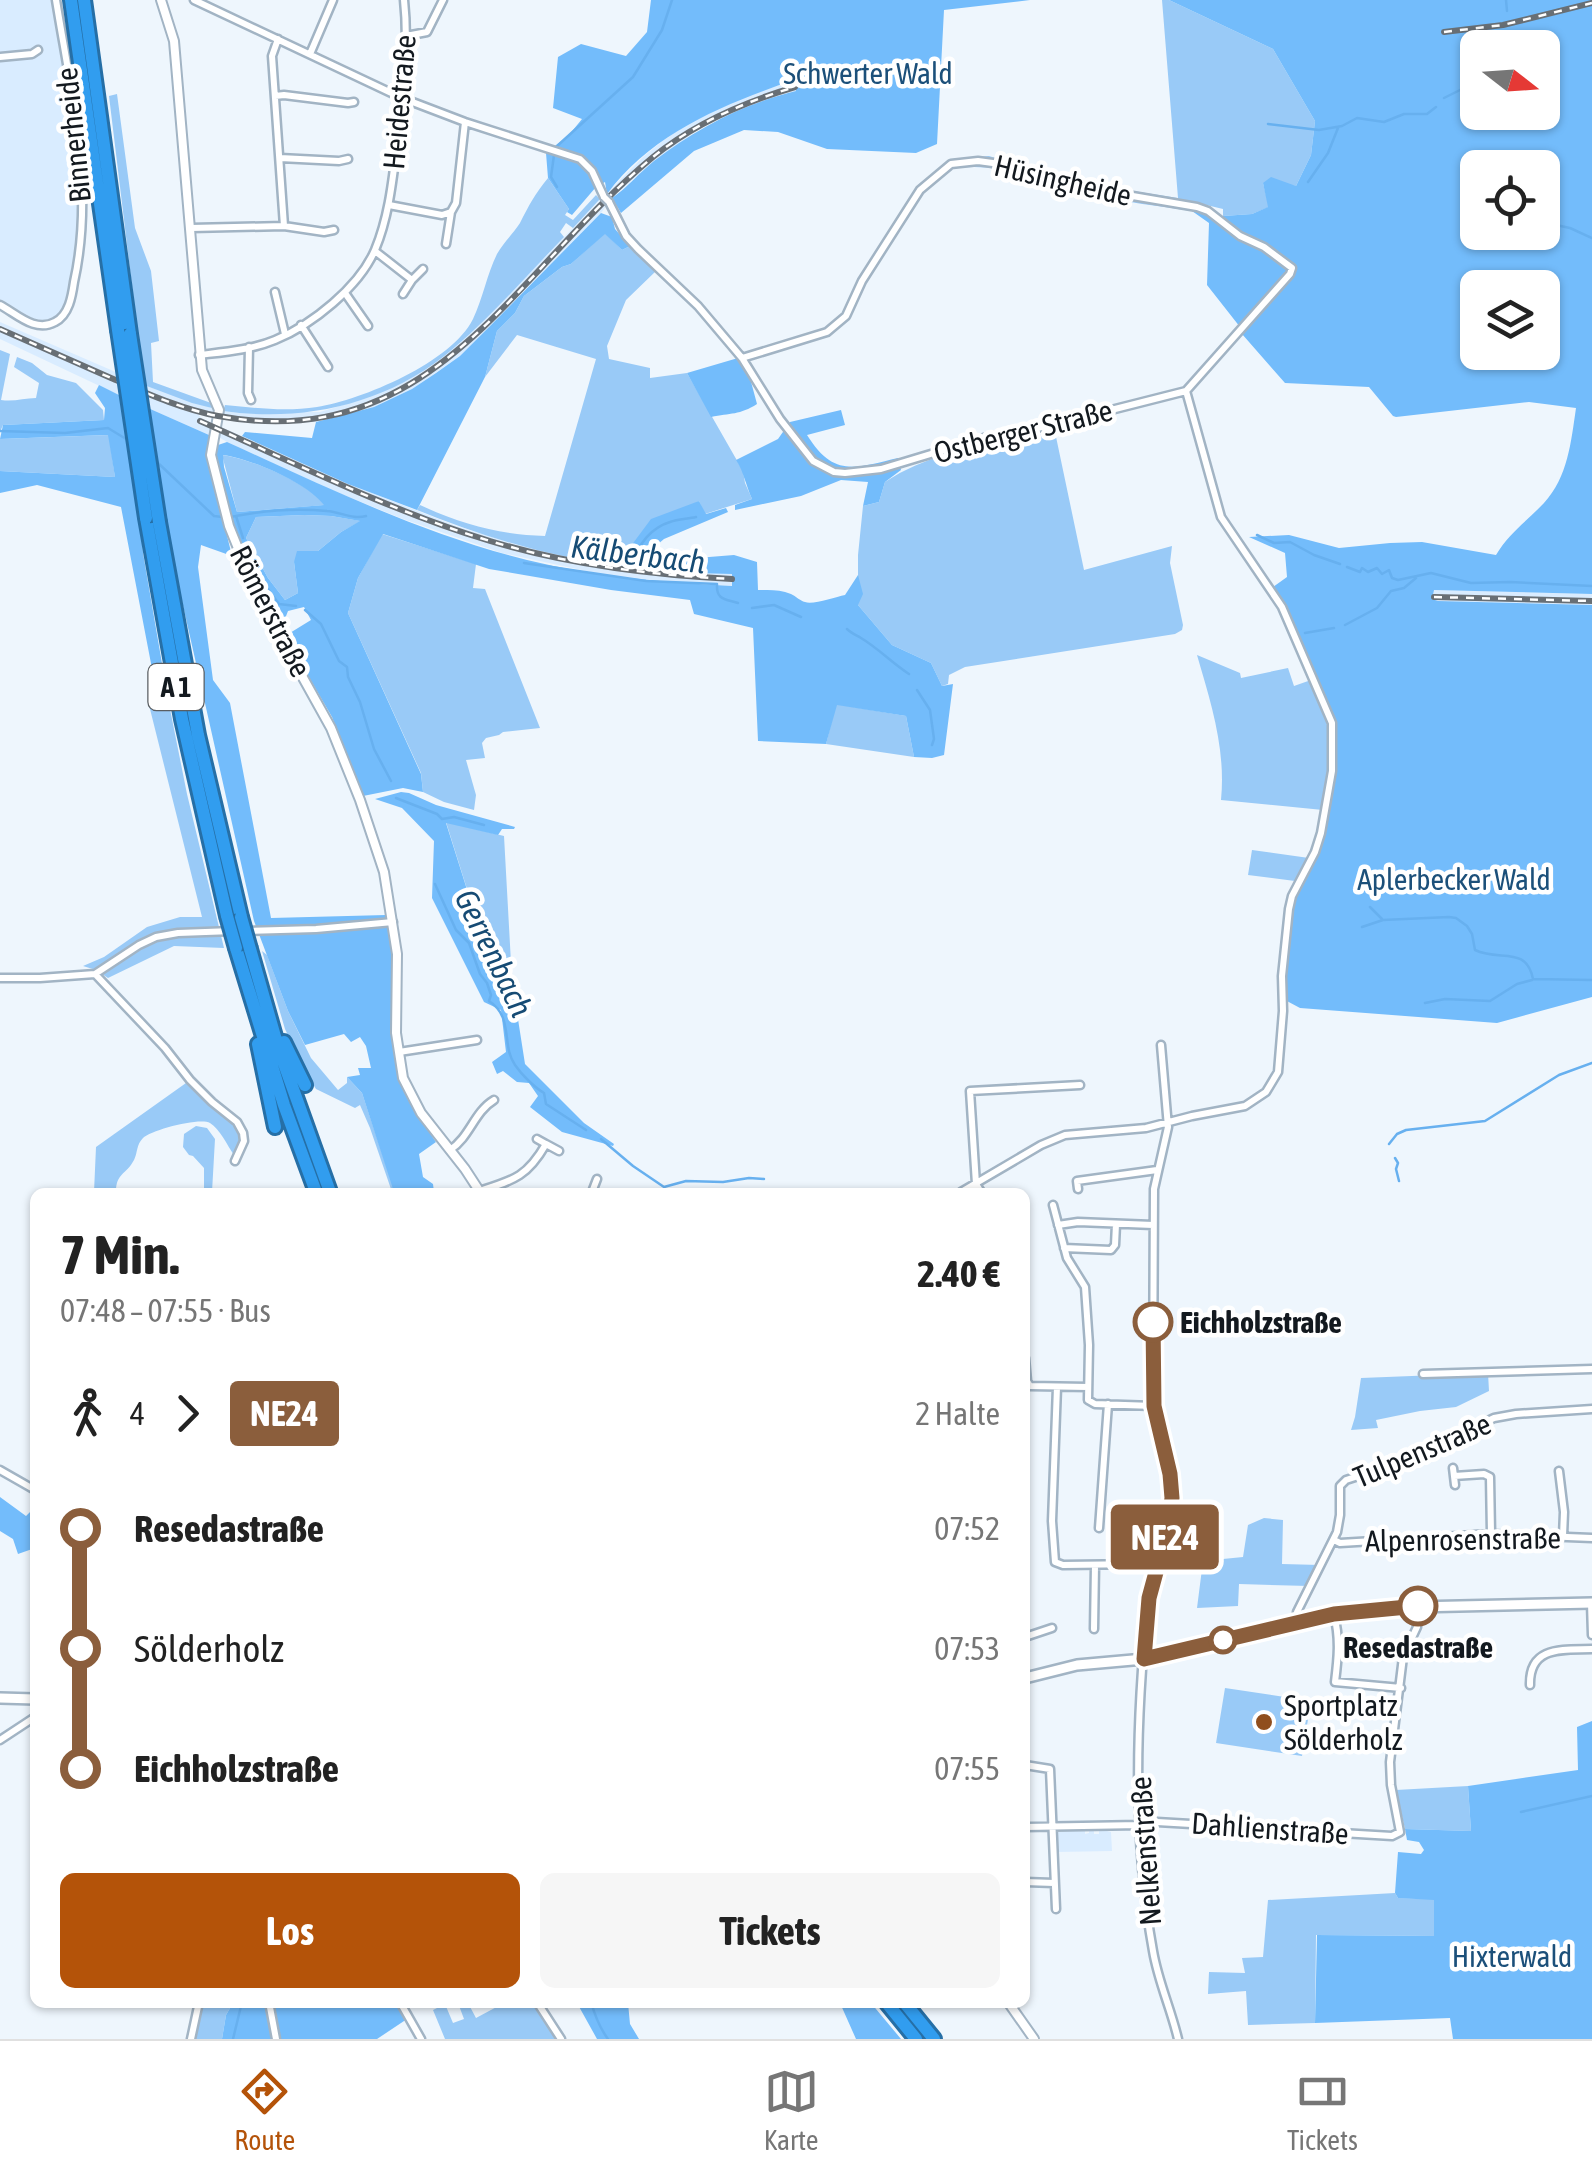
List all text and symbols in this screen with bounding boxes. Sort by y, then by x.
north arrow [1460,30,1560,130]
map controls [1460,30,1560,370]
street label: Heidestraße [376,33,422,171]
park label: Schwerter Wald [783,56,953,90]
street label: Binnerheide [49,66,97,204]
street label: Hüsingheide [991,148,1135,212]
button: locate [1460,150,1560,250]
button: layers [1460,270,1560,370]
street label: Ostberger Straße [930,392,1116,470]
water label: Kälberbach [569,527,707,581]
street label: Römerstraße [224,540,318,682]
road number: A 1 [148,664,204,710]
park label: Aplerbecker Wald [1357,862,1551,896]
water label: Gerrenbach [447,883,541,1023]
text: 7 Min. [60,1223,179,1286]
text: 2.40 € [917,1252,1000,1295]
text: 07:48 – 07:55 · Bus [60,1292,271,1329]
marker: Eichholzstraße [1134,1303,1172,1341]
place label: Eichholzstraße [1180,1305,1342,1339]
icon: walk [60,1386,115,1441]
icon: forward [160,1386,215,1441]
text: NE24 [250,1393,319,1433]
text: 4 [130,1395,145,1432]
text: 2 Halte [915,1395,1000,1432]
street label: Tulpenstraße [1348,1406,1496,1494]
line badge: NE24 [1095,1504,1235,1570]
text: Resedastraße [134,1507,324,1550]
text: 07:52 [934,1510,1000,1547]
text: NE24 [1131,1517,1199,1557]
street label: Alpenrosenstraße [1365,1520,1561,1558]
marker: Resedastraße [1399,1587,1437,1625]
text: Sölderholz [134,1627,284,1670]
unlabelled marker [1210,1627,1236,1653]
text: 07:53 [934,1630,1000,1667]
place label: Resedastraße [1343,1630,1493,1664]
place label: Sportplatz Sölderholz [1284,1688,1403,1756]
marker: Sportplatz Sölderholz [1253,1711,1275,1733]
text: Eichholzstraße [134,1747,339,1790]
text: 07:55 [934,1750,1000,1787]
street label: Nelkenstraße [1123,1775,1167,1927]
street label: Dahlienstraße [1190,1806,1350,1850]
button: Los [60,1873,520,1988]
button: Tickets [540,1873,1000,1988]
park label: Hixterwald [1452,1939,1572,1973]
tab: Route [234,2064,295,2156]
tab: Karte [764,2064,819,2156]
tab: Tickets [1287,2064,1358,2156]

